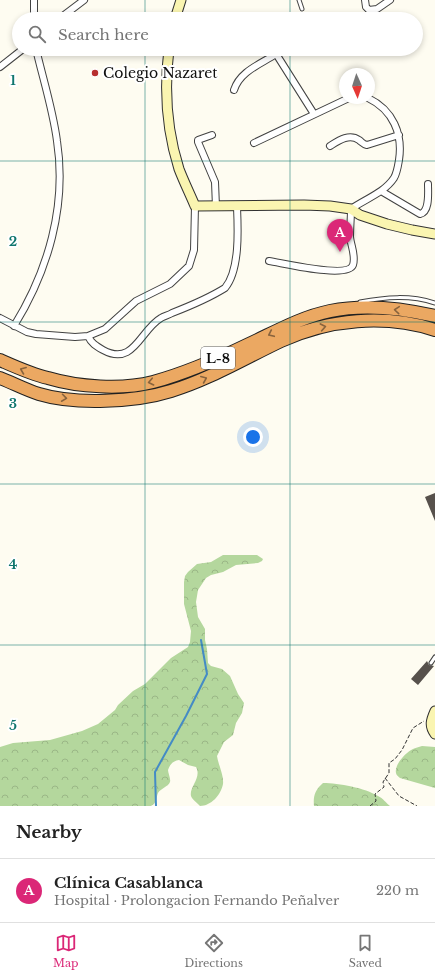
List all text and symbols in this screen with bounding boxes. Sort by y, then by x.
search box [12,12,423,56]
icon: search [26,23,48,45]
text: Search here [58,25,149,44]
place label: Colegio Nazaret [103,64,218,82]
marker: Colegio Nazaret [90,68,100,78]
north arrow [339,68,375,104]
text: 1 [10,72,16,89]
pin: A [327,219,353,252]
text: 2 [9,233,17,250]
one-way arrow [394,305,400,314]
one-way arrow [320,323,326,332]
one-way arrow [268,329,276,337]
road number: L-8 [201,347,235,369]
one-way arrow [20,366,27,374]
one-way arrow [201,375,208,383]
one-way arrow [148,377,154,385]
one-way arrow [61,393,67,402]
text: 3 [9,395,17,412]
your location [243,427,263,447]
text: 4 [9,556,18,573]
text: 5 [9,717,17,734]
text: Nearby [16,822,82,843]
text: Clínica Casablanca [54,873,203,892]
text: A [24,882,34,899]
text: 220 m [376,882,419,899]
text: Hospital · Prolongacion Fernando Peñalver [54,892,339,909]
tab: Map [53,932,79,970]
tab: Directions [184,932,243,970]
tab: Saved [349,932,382,970]

